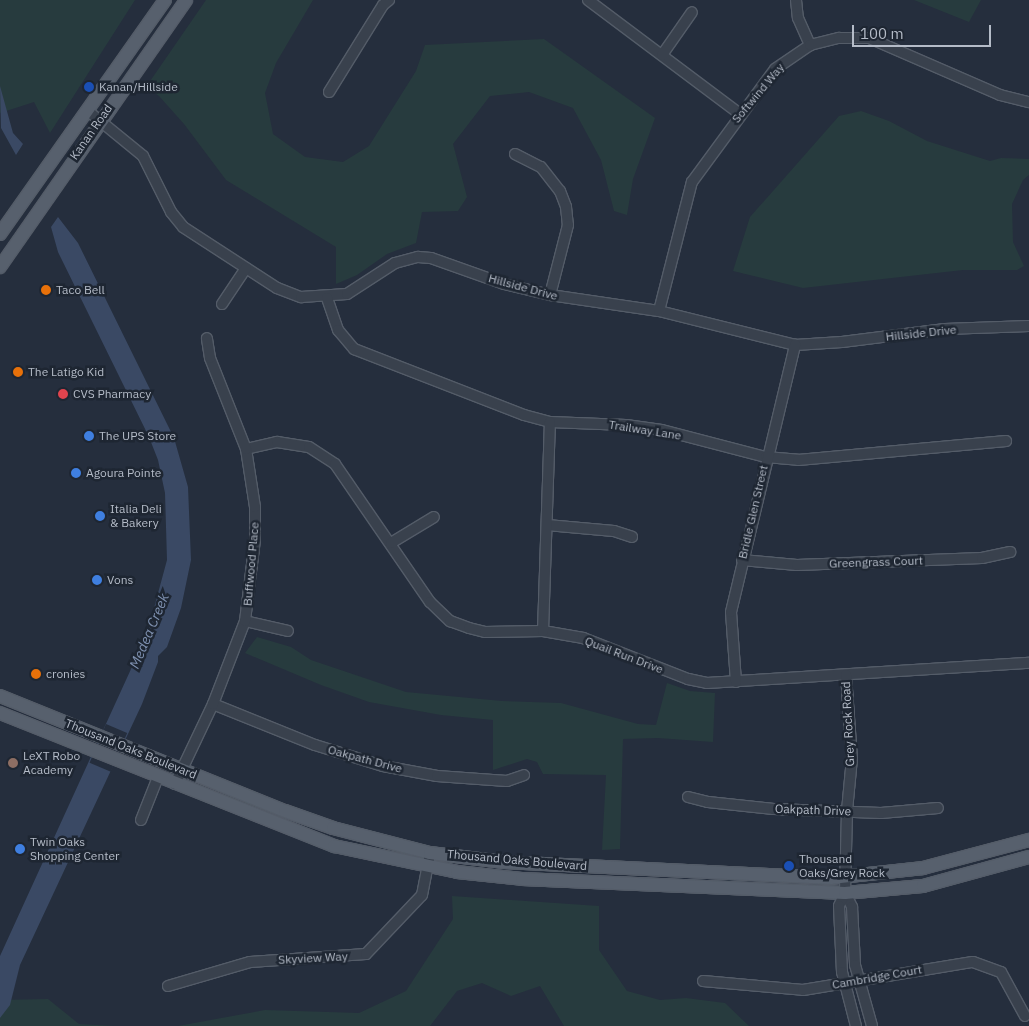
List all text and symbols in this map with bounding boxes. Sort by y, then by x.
scale bar [854,15,993,47]
text: 100 m [860,24,904,43]
street label: Softwind Way [729,60,787,126]
place label: Kanan/Hillside [99,80,178,94]
marker: Kanan/Hillside [83,81,95,93]
street label: Kanan Road [67,102,115,162]
street label: Hillside Drive [487,271,559,303]
place label: Taco Bell [56,283,105,297]
marker: Taco Bell [40,284,52,296]
street label: Hillside Drive [885,322,957,344]
place label: The Latigo Kid [28,365,104,379]
marker: The Latigo Kid [12,366,24,378]
place label: CVS Pharmacy [73,387,151,401]
marker: CVS Pharmacy [57,388,69,400]
street label: Trailway Lane [608,417,682,443]
place label: The UPS Store [99,429,176,443]
marker: The UPS Store [83,430,95,442]
street label: Bridle Glen Street [735,464,771,560]
place label: Agoura Pointe [86,466,161,480]
marker: Agoura Pointe [70,467,82,479]
place label: Italia Deli & Bakery [110,502,162,530]
marker: Italia Deli & Bakery [94,510,106,522]
street label: Buffwood Place [240,521,262,607]
street label: Greengrass Court [829,553,923,571]
place label: Vons [107,573,133,587]
marker: Vons [91,574,103,586]
water label: Medea Creek [126,591,172,671]
street label: Quail Run Drive [583,633,665,677]
place label: cronies [46,667,85,681]
marker: cronies [30,668,42,680]
street label: Grey Rock Road [839,681,857,767]
street label: Thousand Oaks Boulevard [63,716,199,782]
street label: Oakpath Drive [326,742,404,776]
place label: LeXT Robo Academy [23,749,80,777]
marker: LeXT Robo Academy [7,757,19,769]
street label: Oakpath Drive [775,801,851,819]
place label: Twin Oaks Shopping Center [30,835,119,863]
marker: Twin Oaks Shopping Center [14,843,26,855]
street label: Thousand Oaks Boulevard [446,847,588,873]
place label: Thousand Oaks/Grey Rock [799,852,885,880]
marker: Thousand Oaks/Grey Rock [783,860,795,872]
street label: Skyview Way [278,949,348,967]
street label: Cambridge Court [831,962,923,992]

